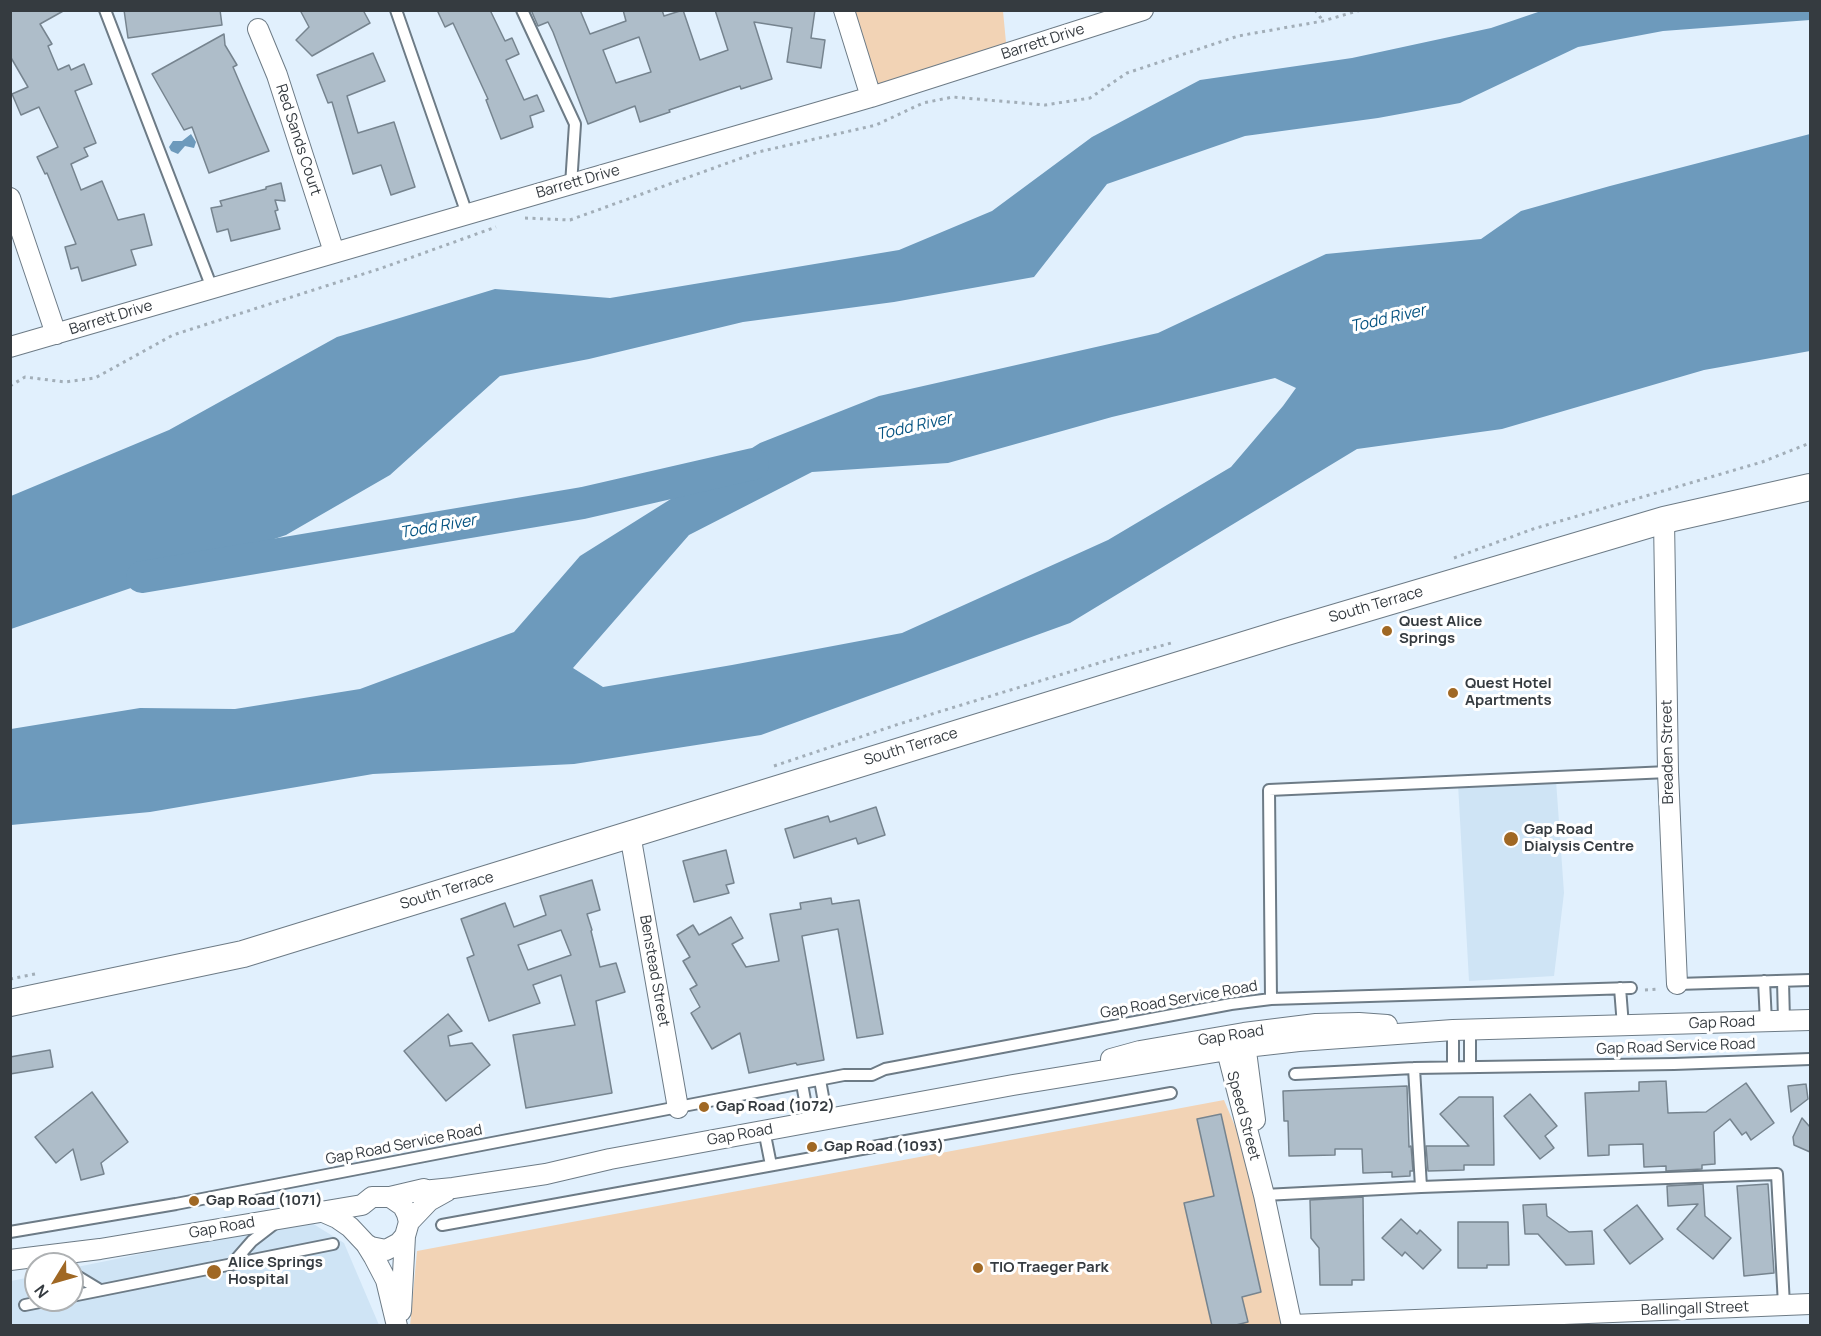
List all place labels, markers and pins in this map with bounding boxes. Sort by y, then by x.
place label: Quest Alice Springs [1399,613,1482,648]
marker: Quest Alice Springs [1380,624,1394,638]
place label: Quest Hotel Apartments [1465,675,1552,710]
marker: Quest Hotel Apartments [1446,686,1460,700]
place label: Gap Road Dialysis Centre [1524,821,1634,856]
marker: Gap Road Dialysis Centre [1502,830,1520,848]
place label: Gap Road (1072) [716,1098,835,1116]
marker: Gap Road (1072) [697,1100,711,1114]
place label: Gap Road (1093) [824,1138,944,1156]
marker: Gap Road (1093) [805,1140,819,1154]
place label: Gap Road (1071) [206,1192,323,1210]
marker: Gap Road (1071) [187,1194,201,1208]
place label: Alice Springs Hospital [228,1254,323,1289]
place label: TIO Traeger Park [990,1259,1109,1277]
marker: TIO Traeger Park [971,1261,985,1275]
marker: Alice Springs Hospital [205,1263,223,1281]

